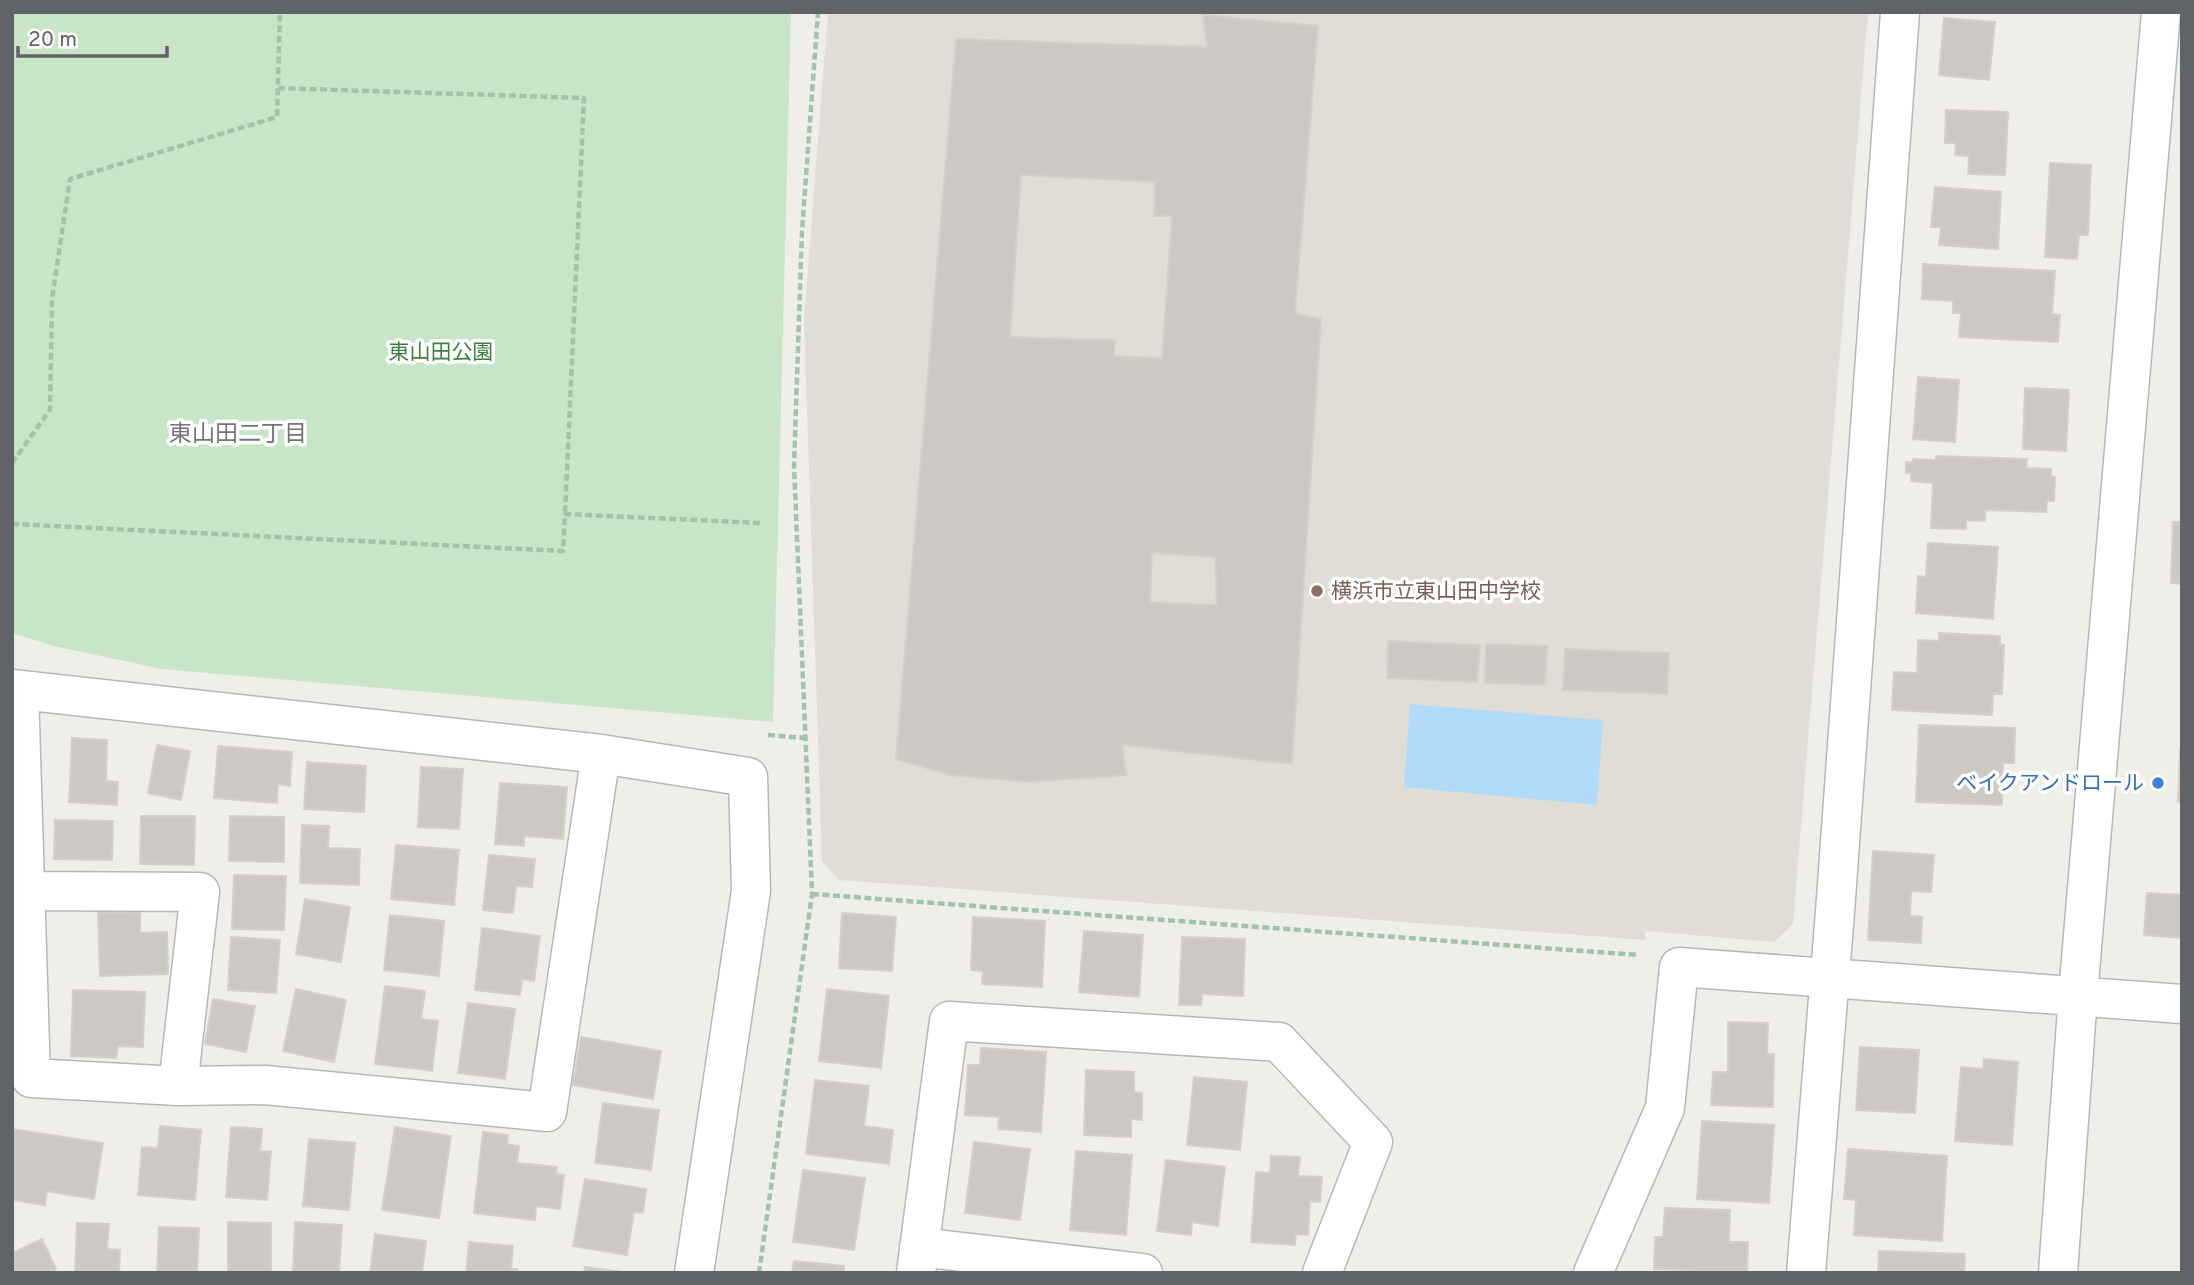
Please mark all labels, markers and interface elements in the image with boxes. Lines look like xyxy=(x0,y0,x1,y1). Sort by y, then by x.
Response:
scale bar xyxy=(18,14,166,58)
text: 20 m xyxy=(28,27,77,54)
park label: 東山田公園 xyxy=(389,340,494,367)
district label: 東山田二丁目 xyxy=(169,421,307,450)
place label: 横浜市立東山田中学校 xyxy=(1331,579,1541,606)
marker: 横浜市立東山田中学校 xyxy=(1309,583,1325,599)
place label: ベイクアンドロール xyxy=(1956,771,2144,798)
marker: ベイクアンドロール xyxy=(2150,775,2166,791)

